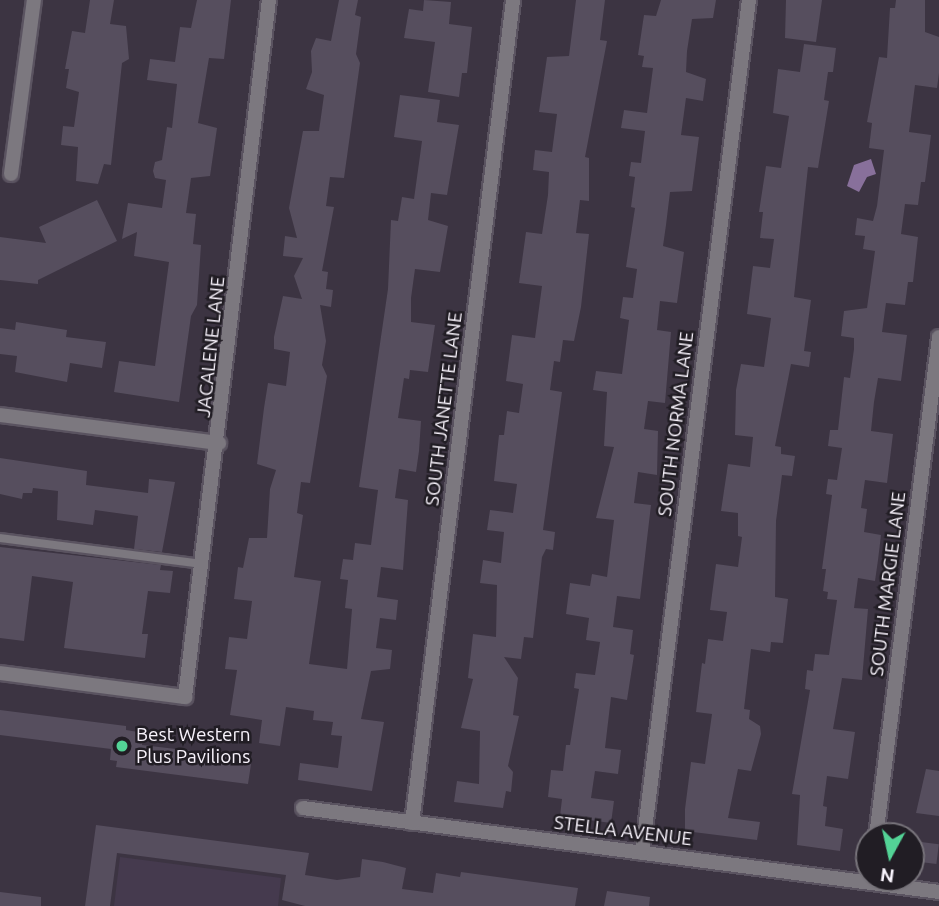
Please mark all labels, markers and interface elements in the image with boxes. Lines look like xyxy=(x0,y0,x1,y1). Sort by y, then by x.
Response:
street label: JACALENE LANE xyxy=(192,275,230,419)
street label: SOUTH JANETTE LANE xyxy=(421,311,467,507)
street label: SOUTH NORMA LANE xyxy=(653,330,699,518)
street label: SOUTH MARGIE LANE xyxy=(865,490,911,678)
place label: Best Western Plus Pavilions xyxy=(136,724,251,768)
marker: Best Western Plus Pavilions xyxy=(114,738,130,754)
street label: STELLA AVENUE xyxy=(553,811,693,851)
north arrow xyxy=(855,822,925,892)
text: N xyxy=(879,864,896,888)

